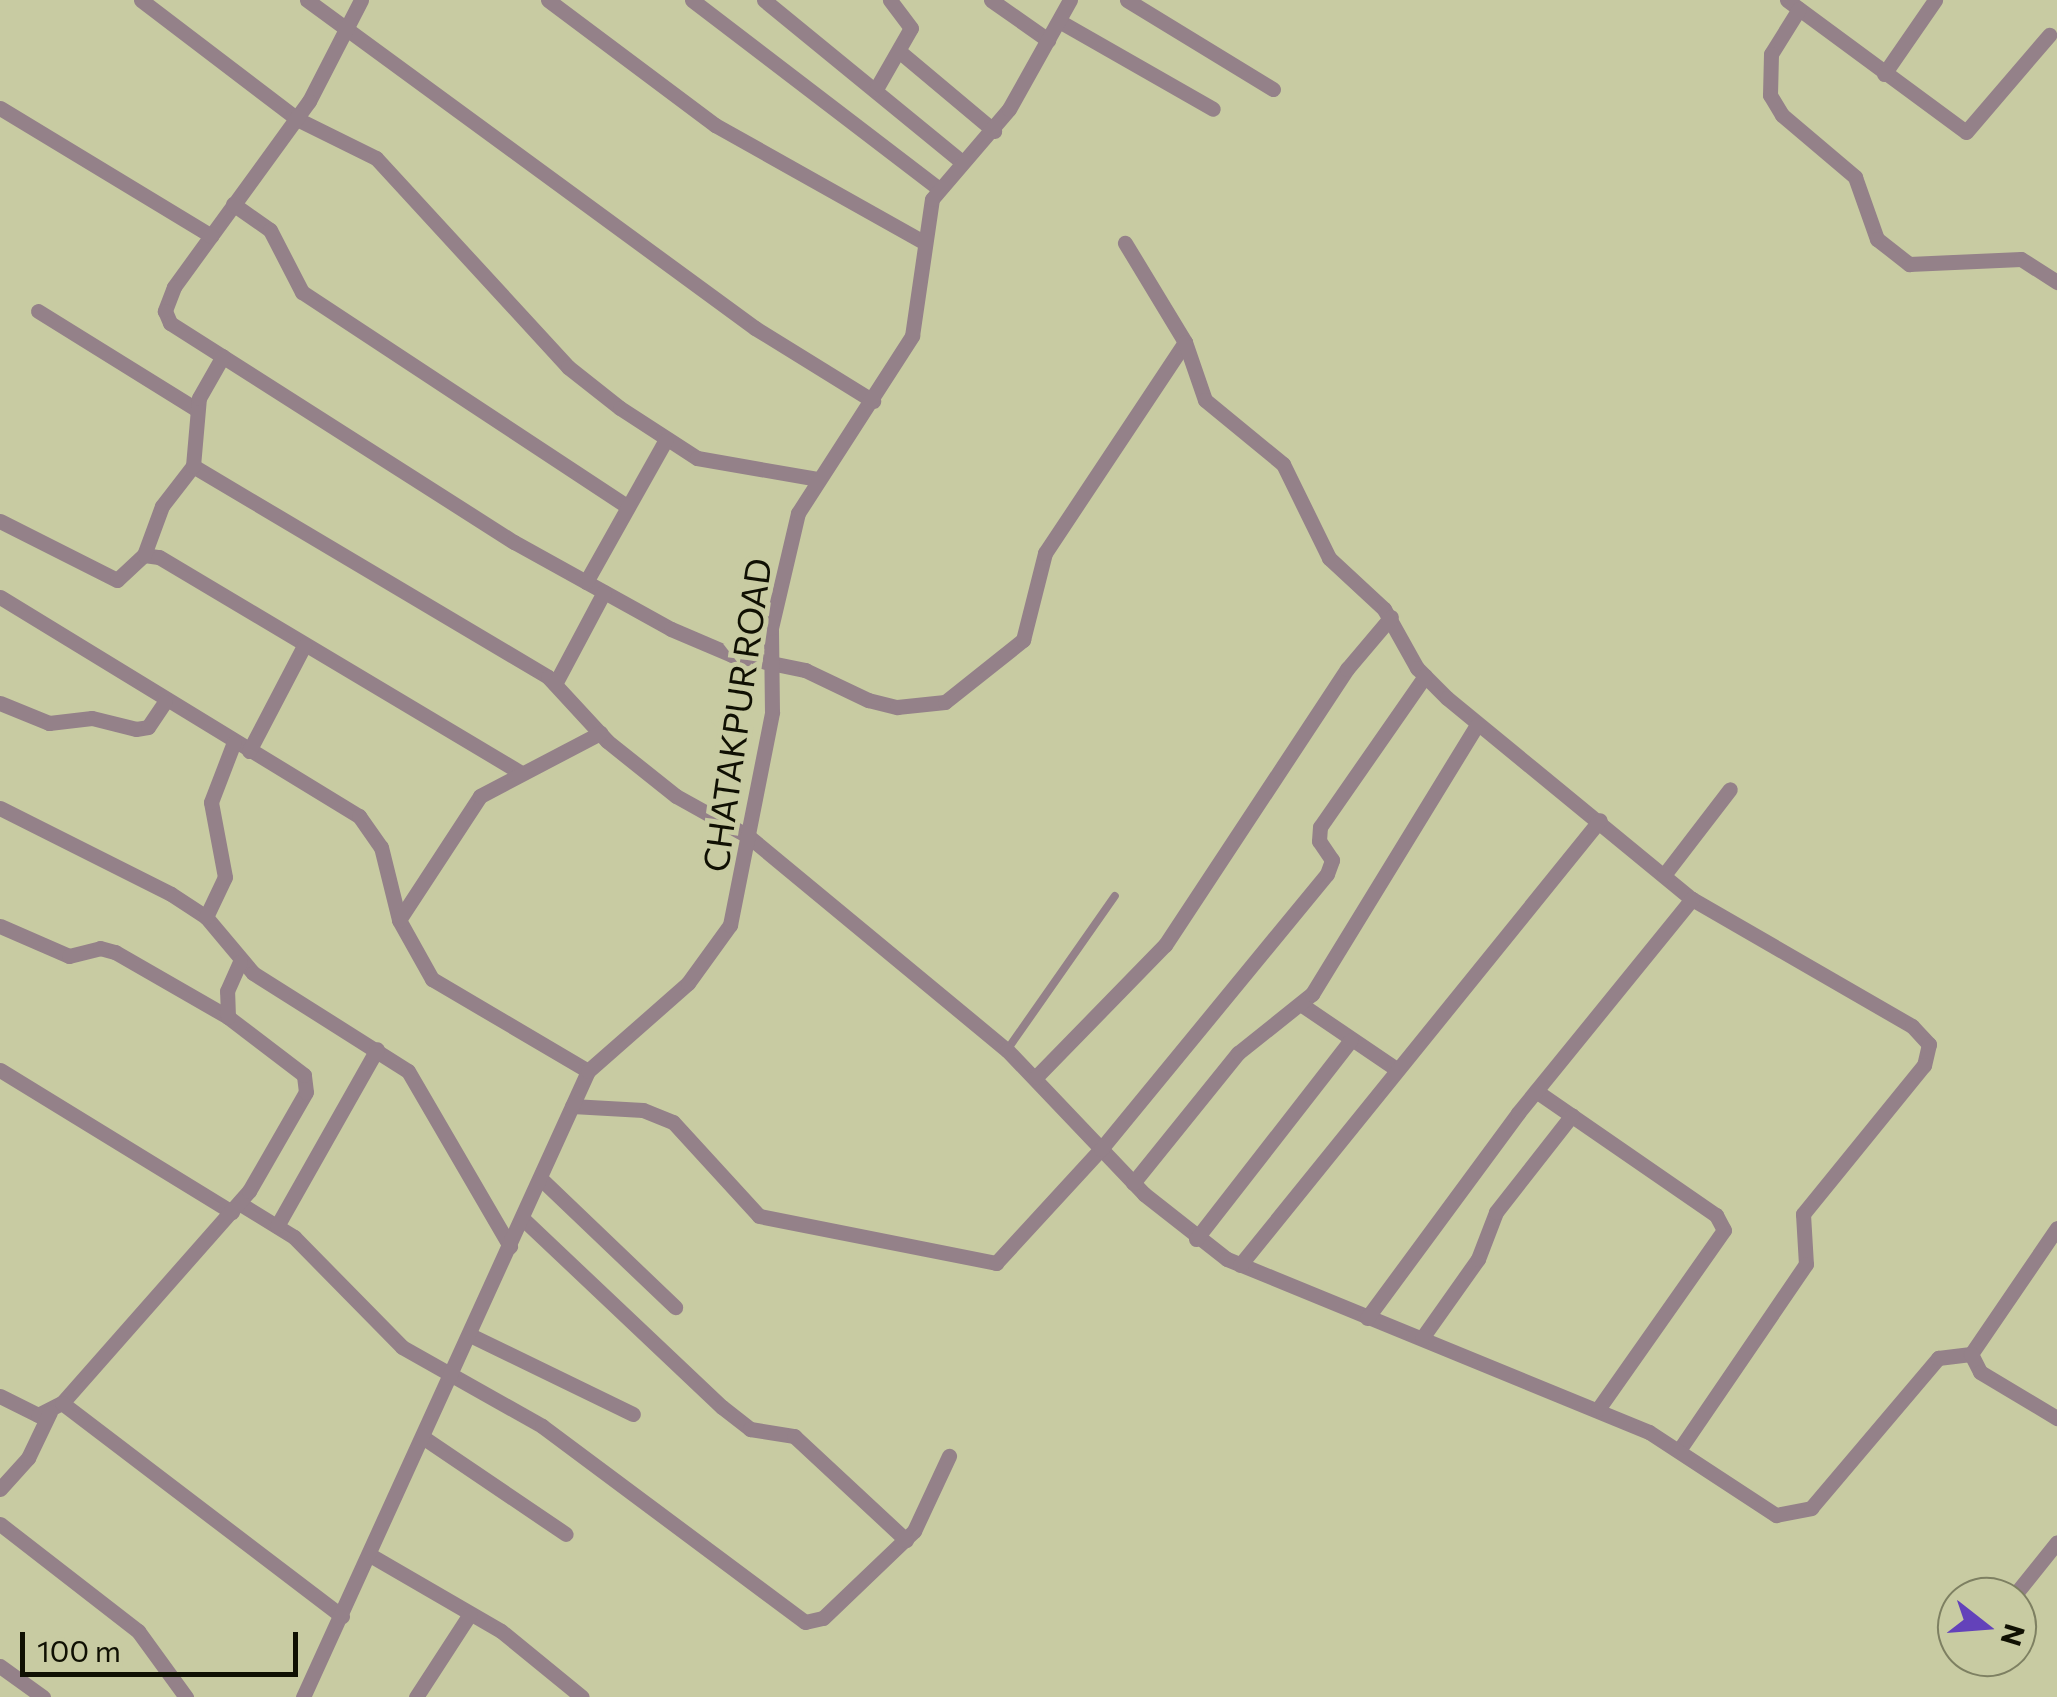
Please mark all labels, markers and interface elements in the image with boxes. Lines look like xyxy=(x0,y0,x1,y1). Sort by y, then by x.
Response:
street label: CHATAKPUR ROAD xyxy=(693,555,779,875)
north arrow xyxy=(1937,1577,2037,1677)
scale bar xyxy=(25,1612,302,1674)
text: N xyxy=(1994,1620,2033,1650)
text: 100 m xyxy=(37,1631,121,1668)

